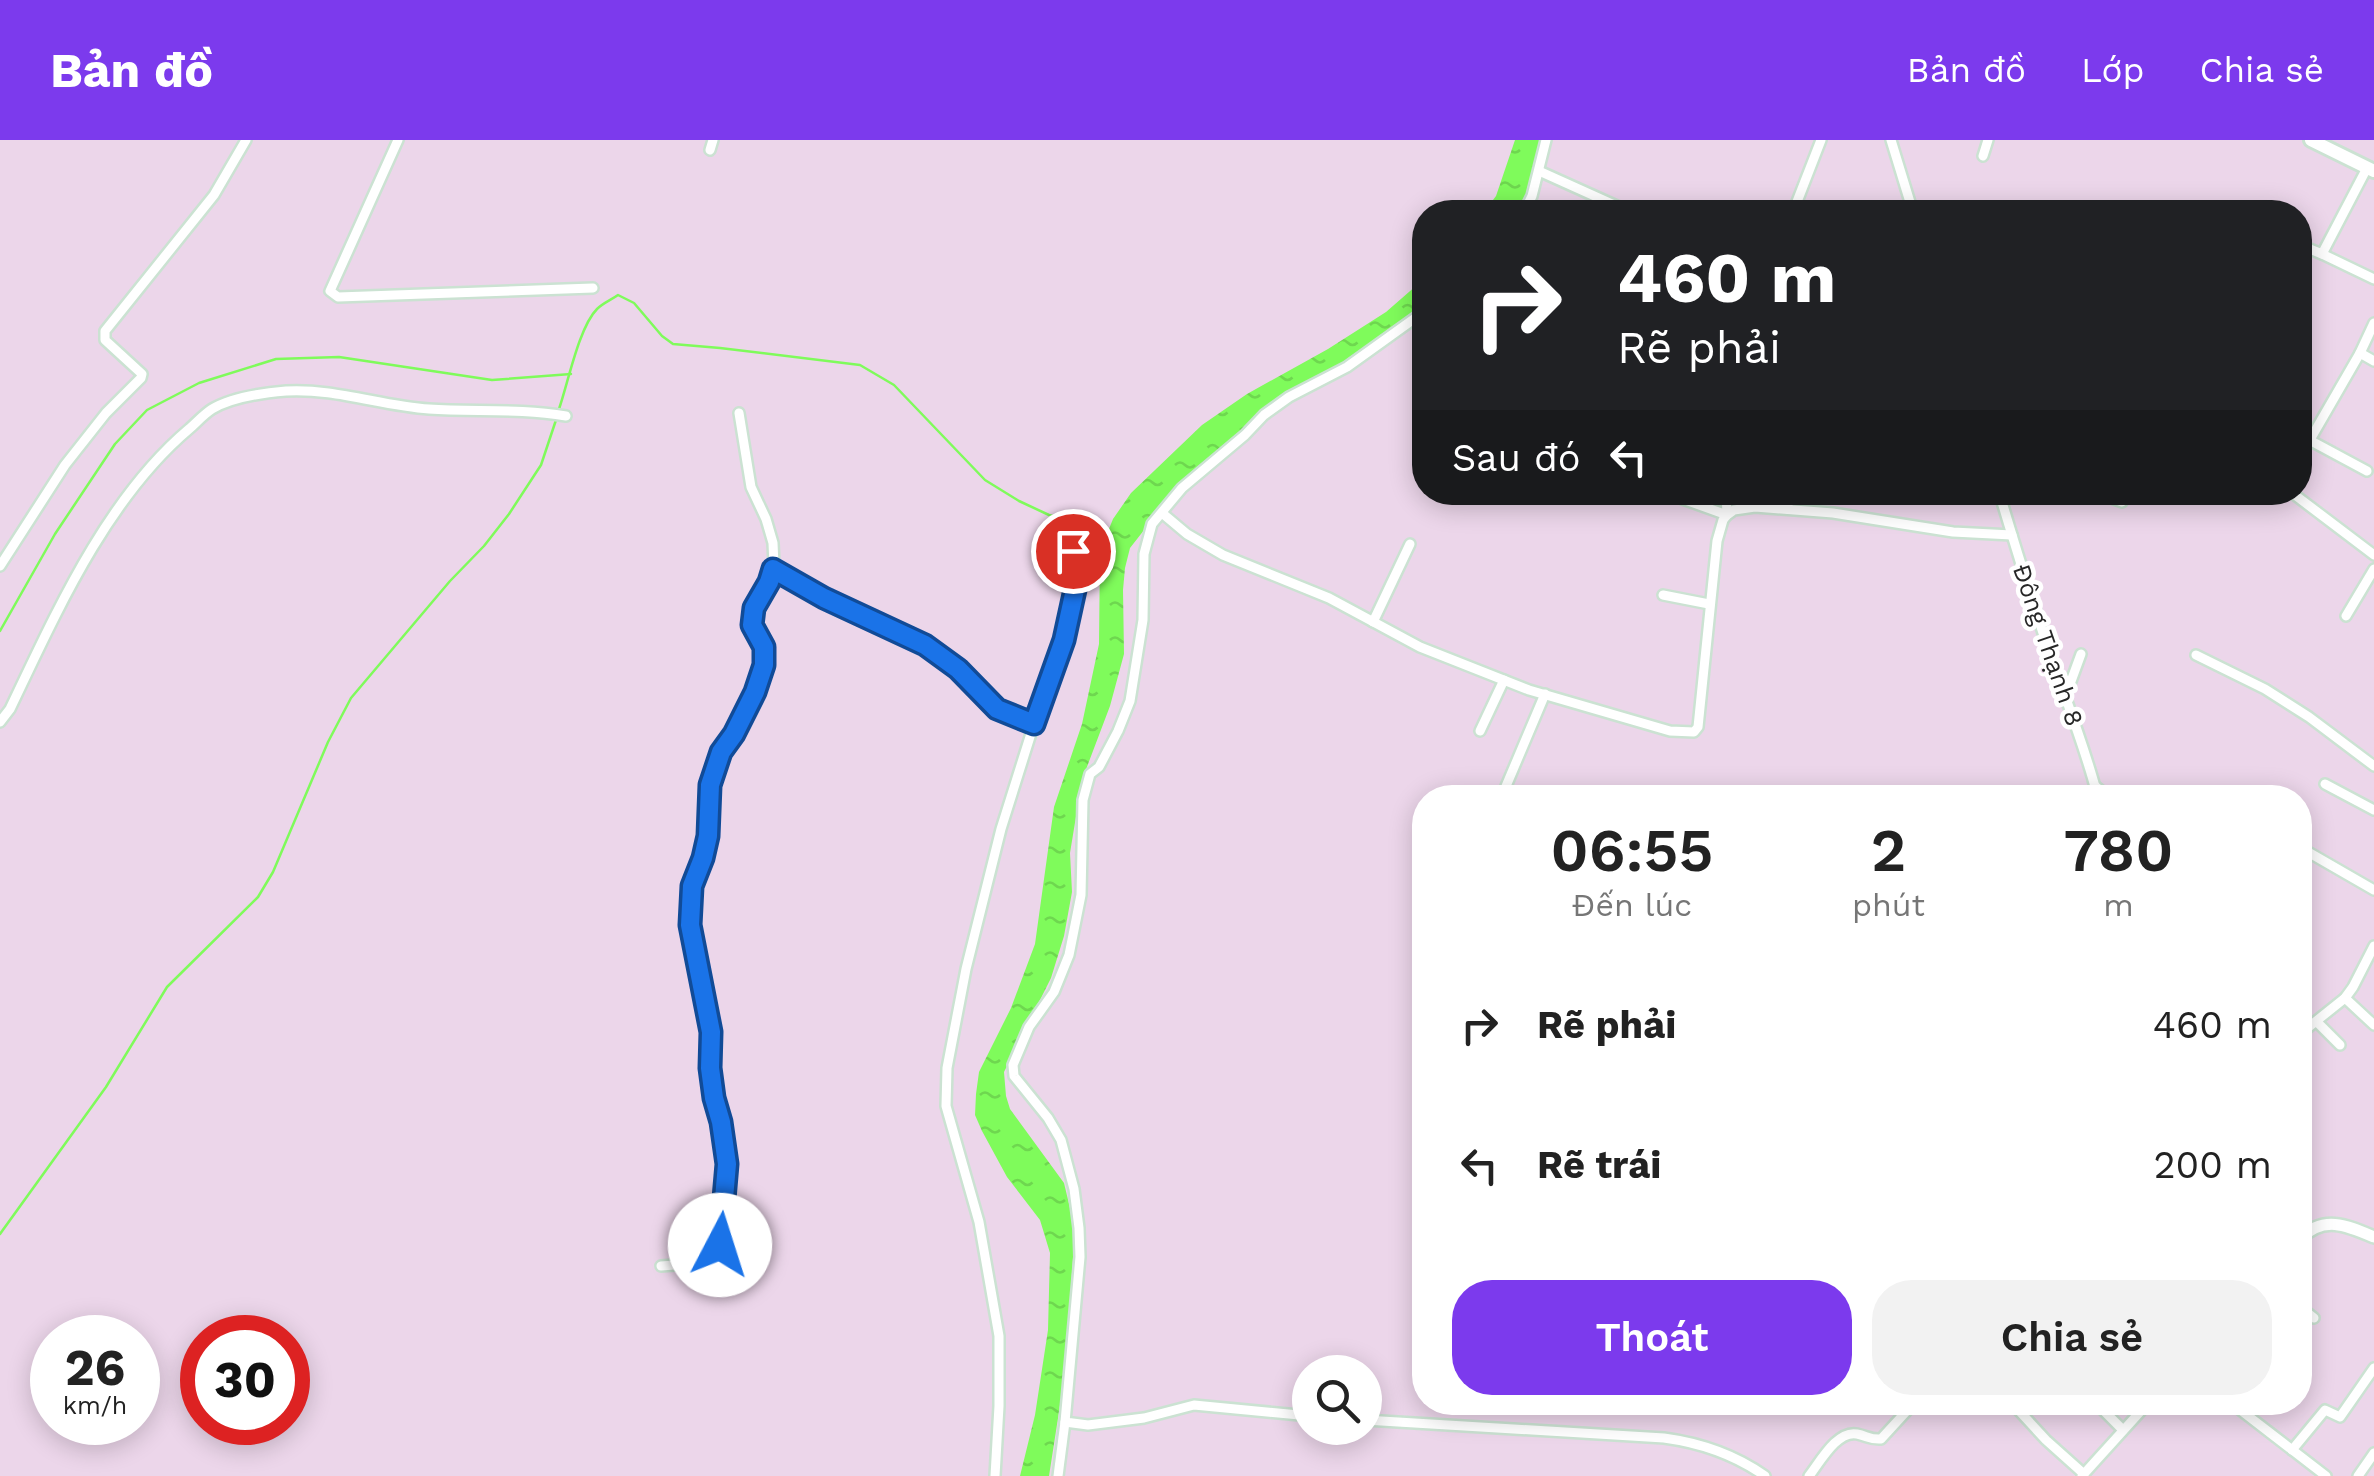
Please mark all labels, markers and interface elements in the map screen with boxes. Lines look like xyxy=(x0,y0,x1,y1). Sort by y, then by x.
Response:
text: Bản đồ xyxy=(50,42,213,99)
text: Bản đồ xyxy=(1907,49,2026,91)
text: Lớp xyxy=(2081,49,2144,91)
text: Chia sẻ xyxy=(2199,49,2324,91)
text: 460 m xyxy=(1617,237,1836,319)
icon: right xyxy=(1452,240,1582,370)
text: Rẽ phải xyxy=(1617,321,1781,374)
icon: left xyxy=(1601,430,1656,485)
text: Sau đó xyxy=(1452,436,1581,480)
pin xyxy=(1031,509,1116,594)
icon: arrive xyxy=(1046,524,1101,579)
street label: Đông Thạnh 8 xyxy=(2007,560,2089,730)
text: 06:55 xyxy=(1551,815,1713,886)
text: 2 xyxy=(1871,815,1906,886)
text: 780 xyxy=(2064,815,2173,886)
text: Đến lúc xyxy=(1572,886,1692,924)
text: phút xyxy=(1852,886,1925,924)
text: m xyxy=(2103,886,2134,924)
icon: right xyxy=(1452,998,1507,1053)
text: Rẽ phải xyxy=(1537,1003,1676,1047)
text: 460 m xyxy=(2153,1003,2272,1047)
icon: left xyxy=(1452,1138,1507,1193)
text: Rẽ trái xyxy=(1537,1143,1661,1187)
text: 200 m xyxy=(2153,1143,2272,1187)
position arrow xyxy=(668,1193,772,1297)
button: Thoát xyxy=(1452,1280,1852,1395)
button: Chia sẻ xyxy=(1872,1280,2272,1395)
speed limit sign: 30 xyxy=(180,1315,310,1445)
text: 26 xyxy=(65,1338,125,1397)
map controls xyxy=(1292,1355,1382,1445)
button: search xyxy=(1292,1355,1382,1445)
text: km/h xyxy=(63,1391,127,1420)

